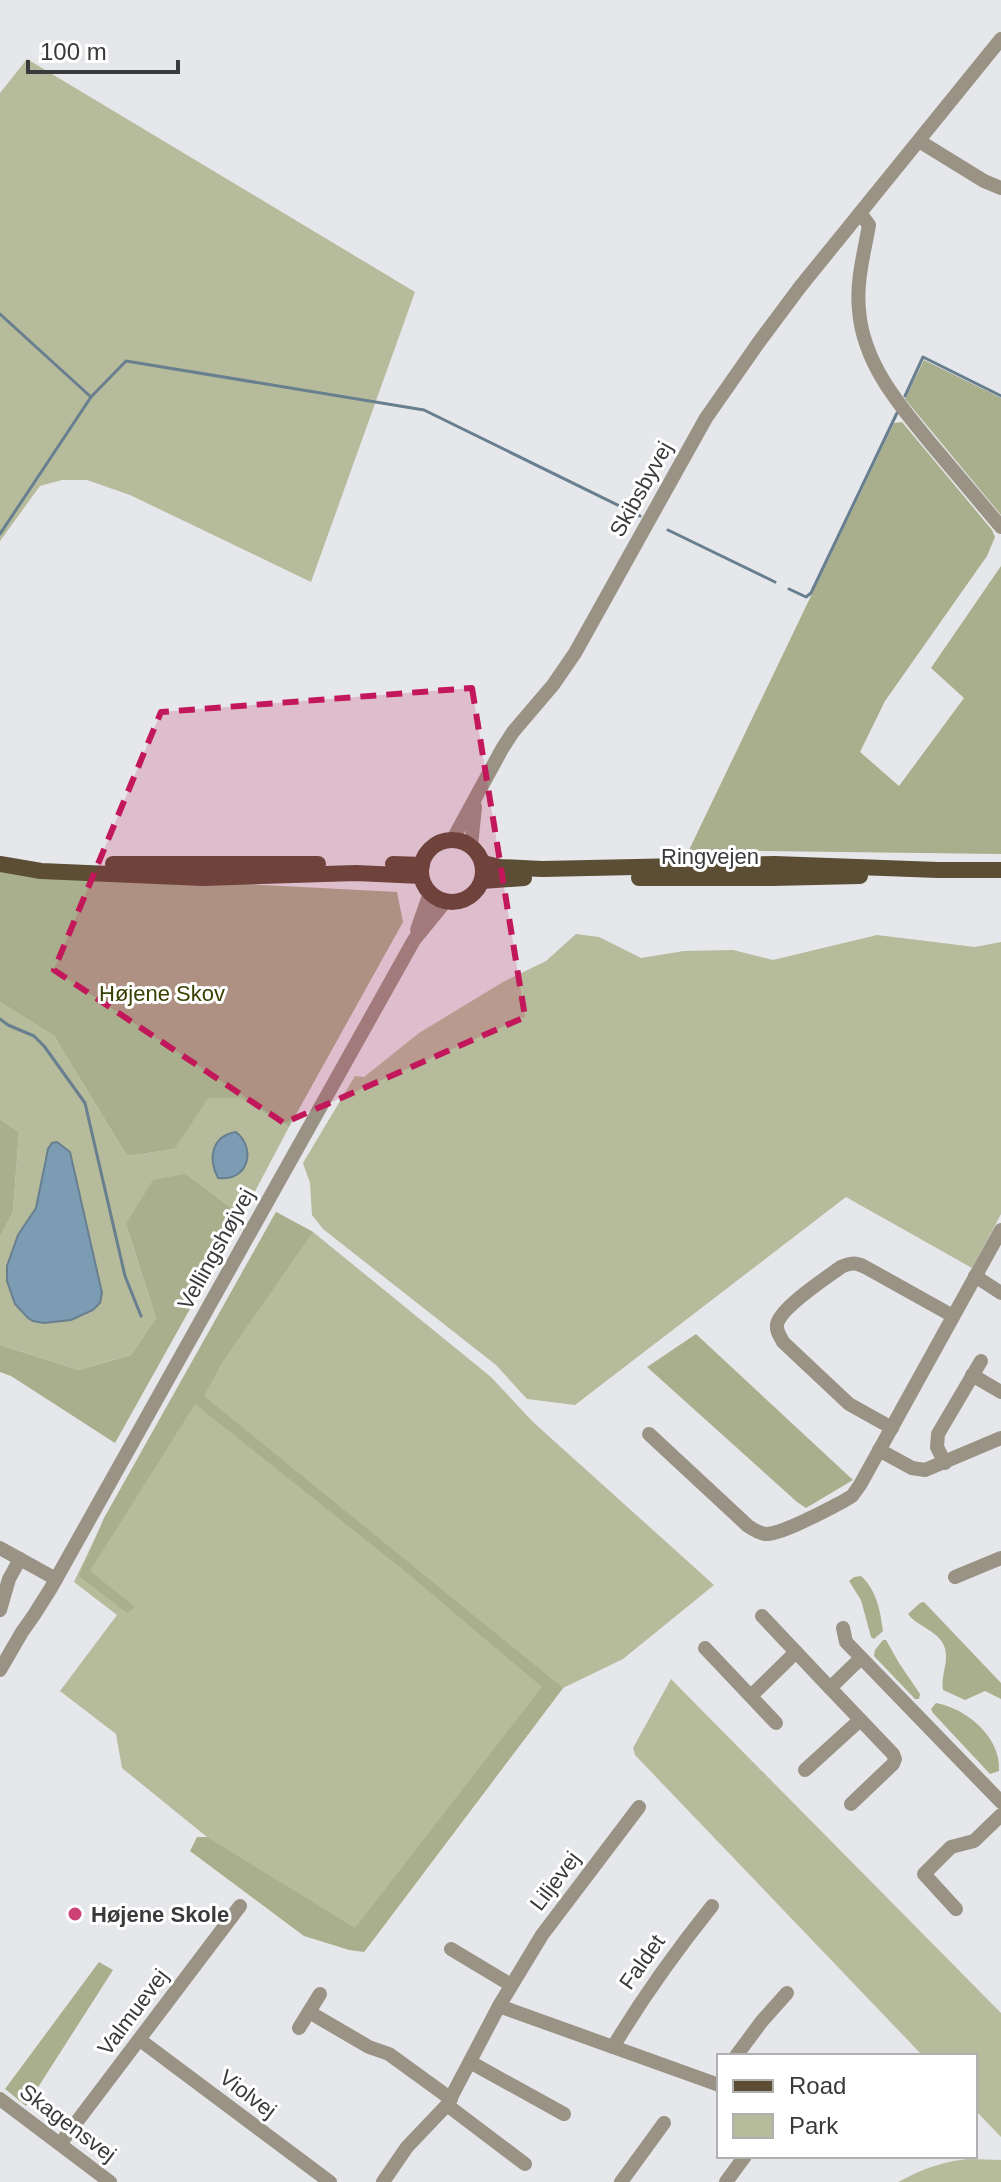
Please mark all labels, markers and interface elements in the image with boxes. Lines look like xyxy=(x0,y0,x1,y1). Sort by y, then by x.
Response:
scale bar xyxy=(28,24,178,74)
text: 100 m xyxy=(40,38,107,65)
street label: Skibsbyvej xyxy=(605,437,677,541)
street label: Ringvejen xyxy=(661,844,759,869)
park label: Højene Skov xyxy=(99,981,225,1006)
street label: Vellingshøjvej xyxy=(172,1184,260,1314)
street label: Liljevej xyxy=(525,1847,585,1915)
place label: Højene Skole xyxy=(91,1902,229,1927)
marker: Højene Skole xyxy=(66,1905,84,1923)
street label: Faldet xyxy=(614,1930,670,1994)
street label: Valmuevej xyxy=(93,1964,173,2060)
legend xyxy=(717,2054,977,2158)
street label: Violvej xyxy=(215,2065,281,2123)
text: Road xyxy=(789,2072,846,2099)
street label: Skagensvej xyxy=(15,2079,121,2167)
text: Park xyxy=(789,2112,839,2139)

